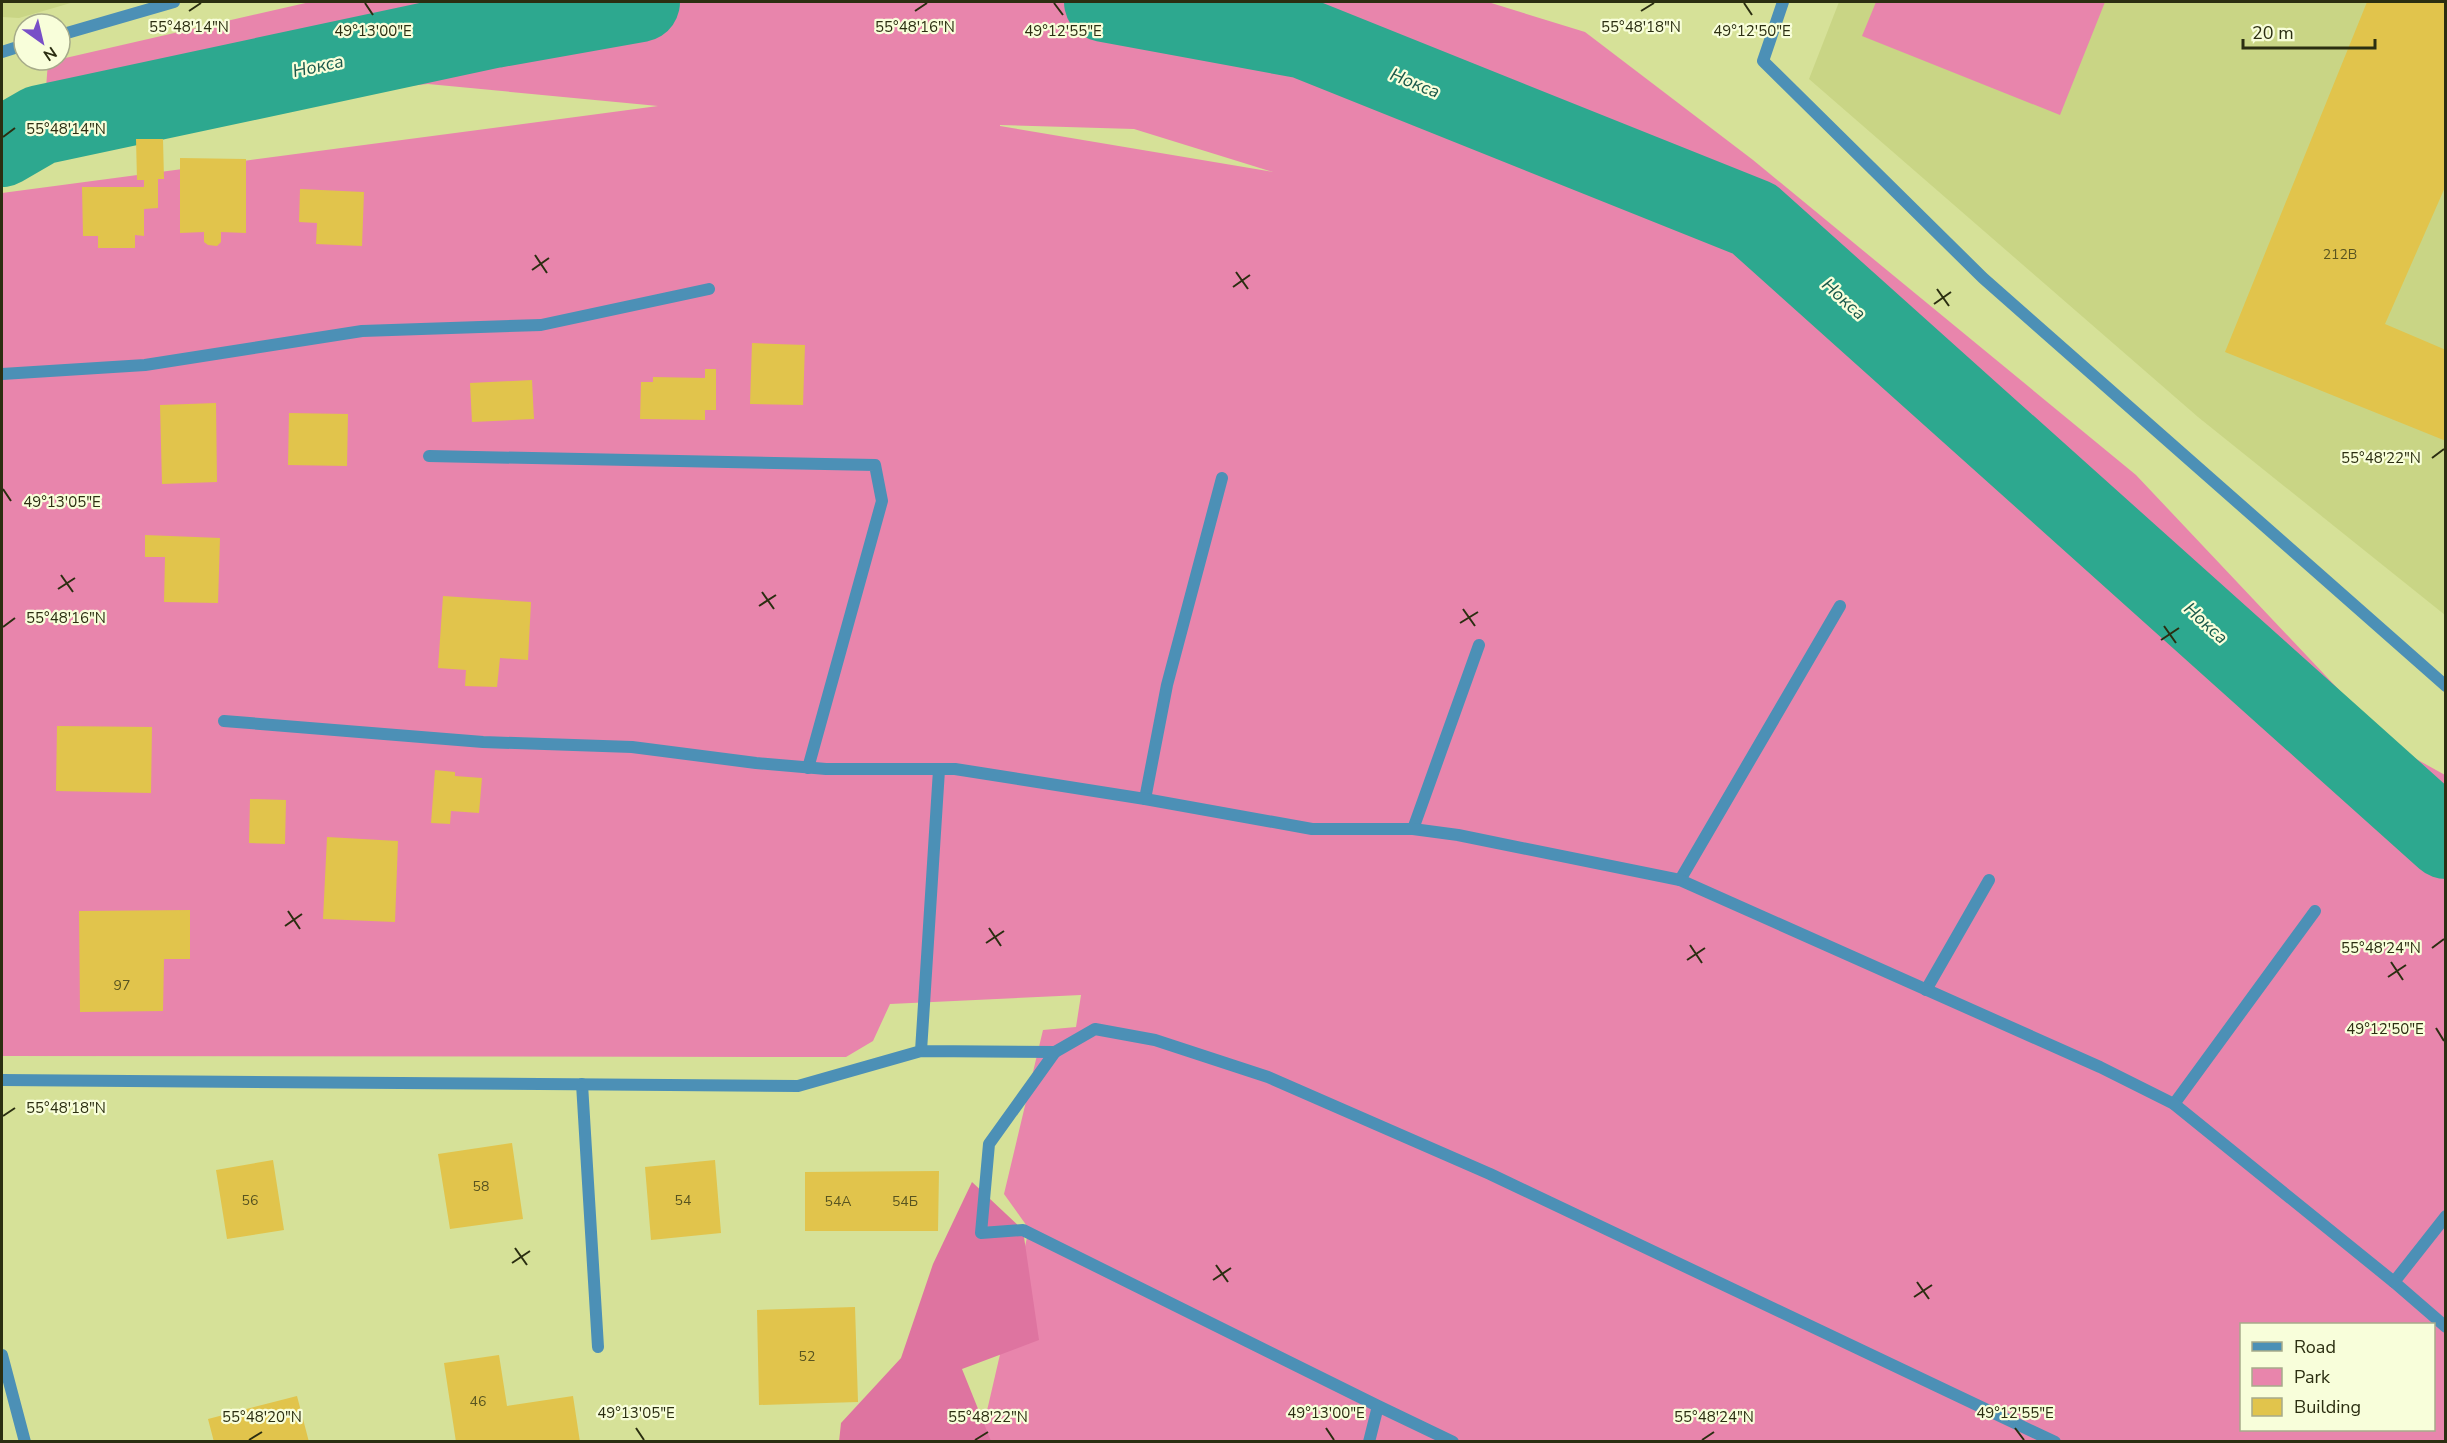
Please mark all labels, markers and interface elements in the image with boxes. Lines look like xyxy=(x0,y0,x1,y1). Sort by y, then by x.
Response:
north arrow xyxy=(12,12,72,72)
scale bar xyxy=(2243,12,2375,50)
text: 55°48'14"N xyxy=(149,17,229,37)
text: 55°48'16"N xyxy=(875,17,955,37)
text: 55°48'18"N xyxy=(1601,17,1681,37)
text: 49°13'00"E xyxy=(334,21,412,41)
text: 49°12'55"E xyxy=(1024,21,1102,41)
text: 49°12'50"E xyxy=(1713,21,1791,41)
text: 20 m xyxy=(2252,21,2294,45)
text: N xyxy=(39,41,61,66)
water label: Нокса xyxy=(290,49,346,83)
water label: Нокса xyxy=(1387,62,1443,104)
text: 55°48'14"N xyxy=(26,119,106,139)
house number: 212В xyxy=(2323,245,2357,264)
water label: Нокса xyxy=(1817,273,1871,325)
text: 55°48'22"N xyxy=(2341,448,2421,468)
text: 49°13'05"E xyxy=(23,492,101,512)
water label: Нокса xyxy=(2179,597,2233,649)
text: 55°48'16"N xyxy=(26,608,106,628)
text: 55°48'24"N xyxy=(2341,938,2421,958)
house number: 97 xyxy=(114,976,130,995)
text: 49°12'50"E xyxy=(2346,1019,2424,1039)
text: 55°48'18"N xyxy=(26,1098,106,1118)
house number: 58 xyxy=(473,1177,489,1196)
house number: 56 xyxy=(242,1191,258,1210)
house number: 54 xyxy=(675,1191,691,1210)
house number: 54А xyxy=(824,1192,852,1211)
house number: 54Б xyxy=(892,1192,918,1211)
legend xyxy=(2240,1323,2435,1431)
text: Road xyxy=(2294,1335,2336,1359)
house number: 52 xyxy=(799,1347,815,1366)
text: Park xyxy=(2294,1365,2331,1389)
house number: 46 xyxy=(470,1392,486,1411)
text: Building xyxy=(2294,1395,2361,1419)
text: 49°13'05"E xyxy=(597,1403,675,1423)
text: 49°13'00"E xyxy=(1287,1403,1365,1423)
text: 49°12'55"E xyxy=(1976,1403,2054,1423)
text: 55°48'20"N xyxy=(222,1407,302,1427)
text: 55°48'22"N xyxy=(948,1407,1028,1427)
text: 55°48'24"N xyxy=(1674,1407,1754,1427)

